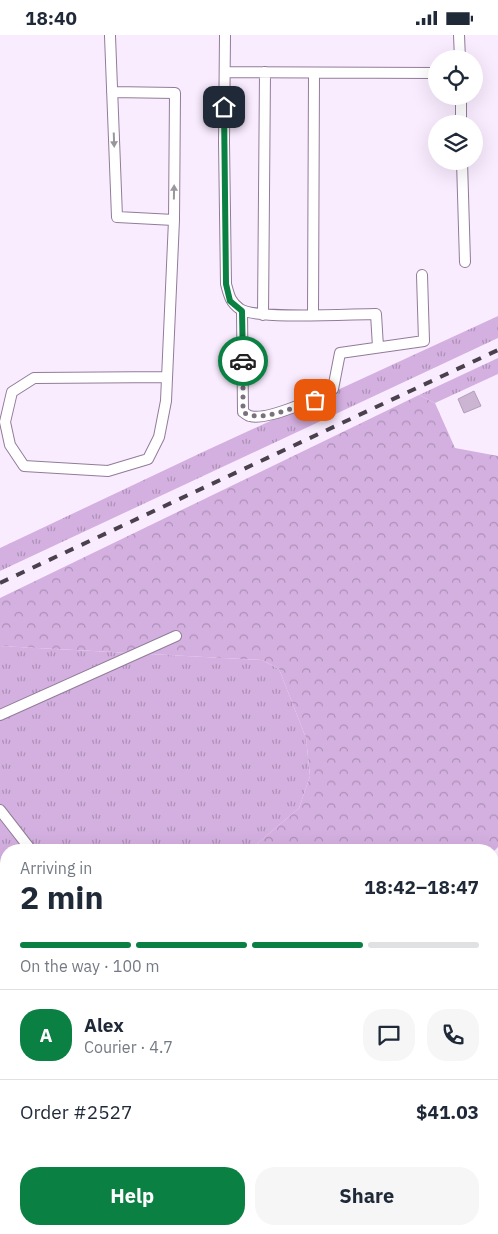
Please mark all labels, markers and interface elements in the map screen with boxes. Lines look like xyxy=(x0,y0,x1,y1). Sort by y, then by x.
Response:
text: 18:40 xyxy=(25,6,77,30)
map controls xyxy=(428,50,483,170)
button: locate xyxy=(428,50,483,105)
pin xyxy=(203,86,245,128)
icon: home xyxy=(210,93,238,121)
button: layers xyxy=(428,115,483,170)
one-way arrow xyxy=(111,133,119,149)
one-way arrow xyxy=(170,183,178,199)
courier xyxy=(218,336,268,386)
icon: car xyxy=(229,347,257,375)
pin xyxy=(294,379,336,421)
icon: bag xyxy=(301,386,329,414)
text: Arriving in xyxy=(20,858,92,878)
text: 18:42–18:47 xyxy=(364,875,479,899)
text: 2 min xyxy=(20,876,104,918)
text: On the way · 100 m xyxy=(20,956,159,976)
button: chat xyxy=(363,1009,415,1061)
button: phone xyxy=(427,1009,479,1061)
text: Alex xyxy=(84,1013,124,1037)
text: A xyxy=(39,1023,53,1047)
text: Courier · 4.7 xyxy=(84,1037,173,1057)
text: Order #2527 xyxy=(20,1100,132,1124)
text: $41.03 xyxy=(416,1100,479,1124)
button: Help xyxy=(20,1167,245,1225)
button: Share xyxy=(255,1167,479,1225)

